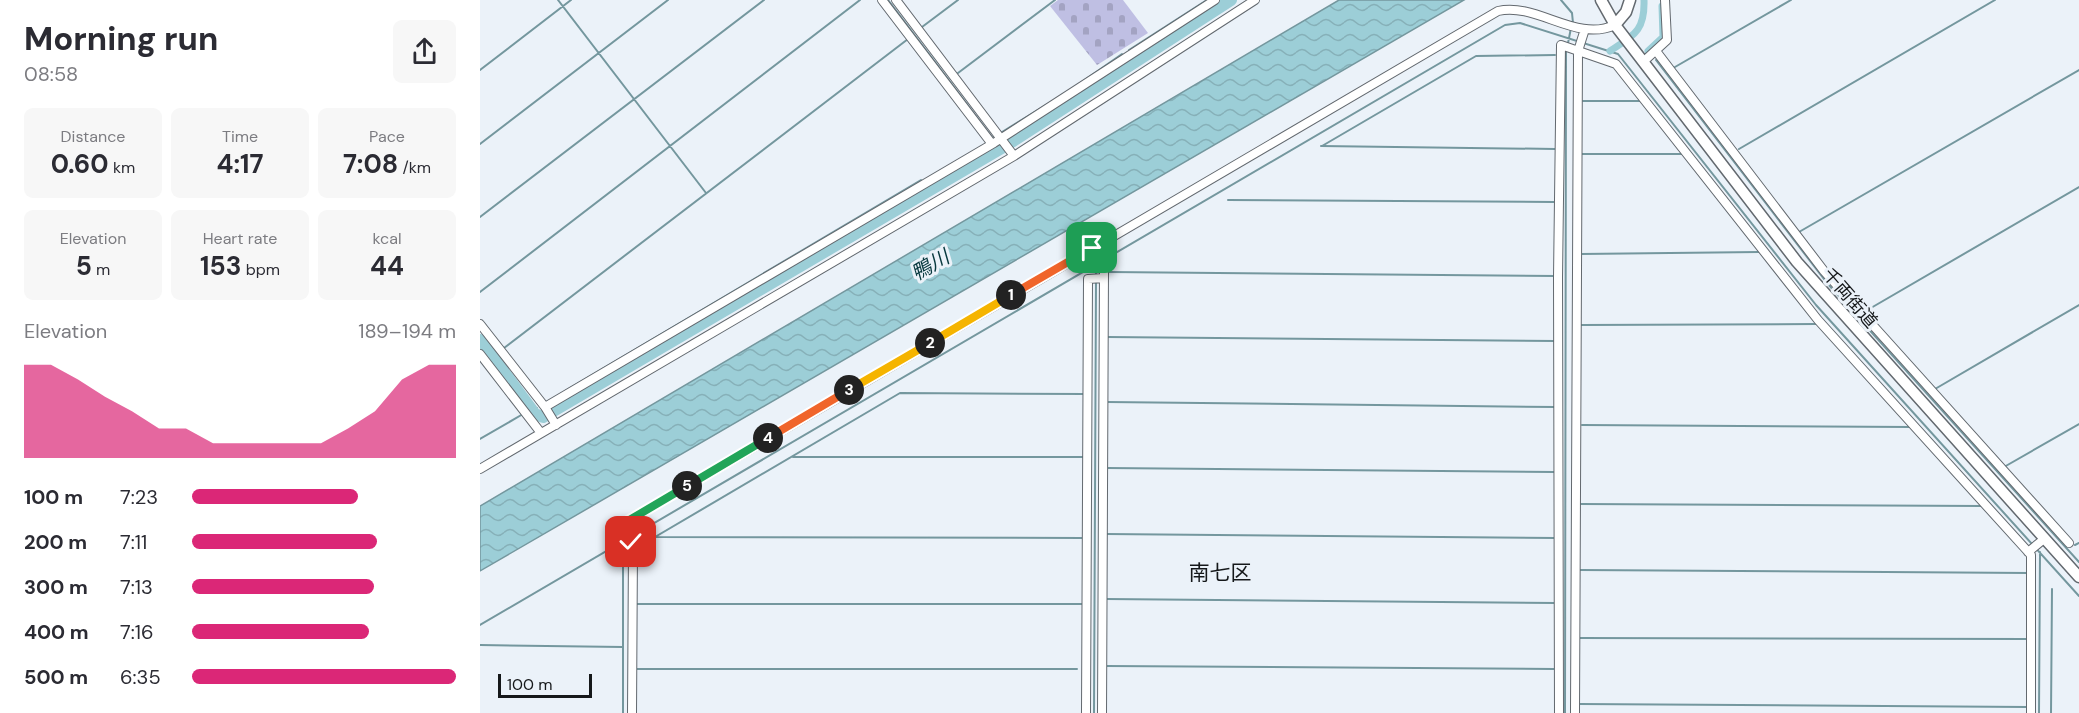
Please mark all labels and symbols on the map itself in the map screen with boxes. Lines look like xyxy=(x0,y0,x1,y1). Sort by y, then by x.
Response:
pin xyxy=(1066,222,1117,273)
water label: 鴨川 xyxy=(906,243,956,286)
street label: 千両街道 xyxy=(1817,263,1883,333)
pin: 1 xyxy=(996,280,1026,310)
pin: 2 xyxy=(915,328,945,358)
pin: 3 xyxy=(834,375,864,405)
pin: 4 xyxy=(753,423,783,453)
pin: 5 xyxy=(672,471,702,501)
pin xyxy=(605,516,656,567)
district label: 南七区 xyxy=(1189,559,1252,587)
scale bar xyxy=(498,671,592,698)

